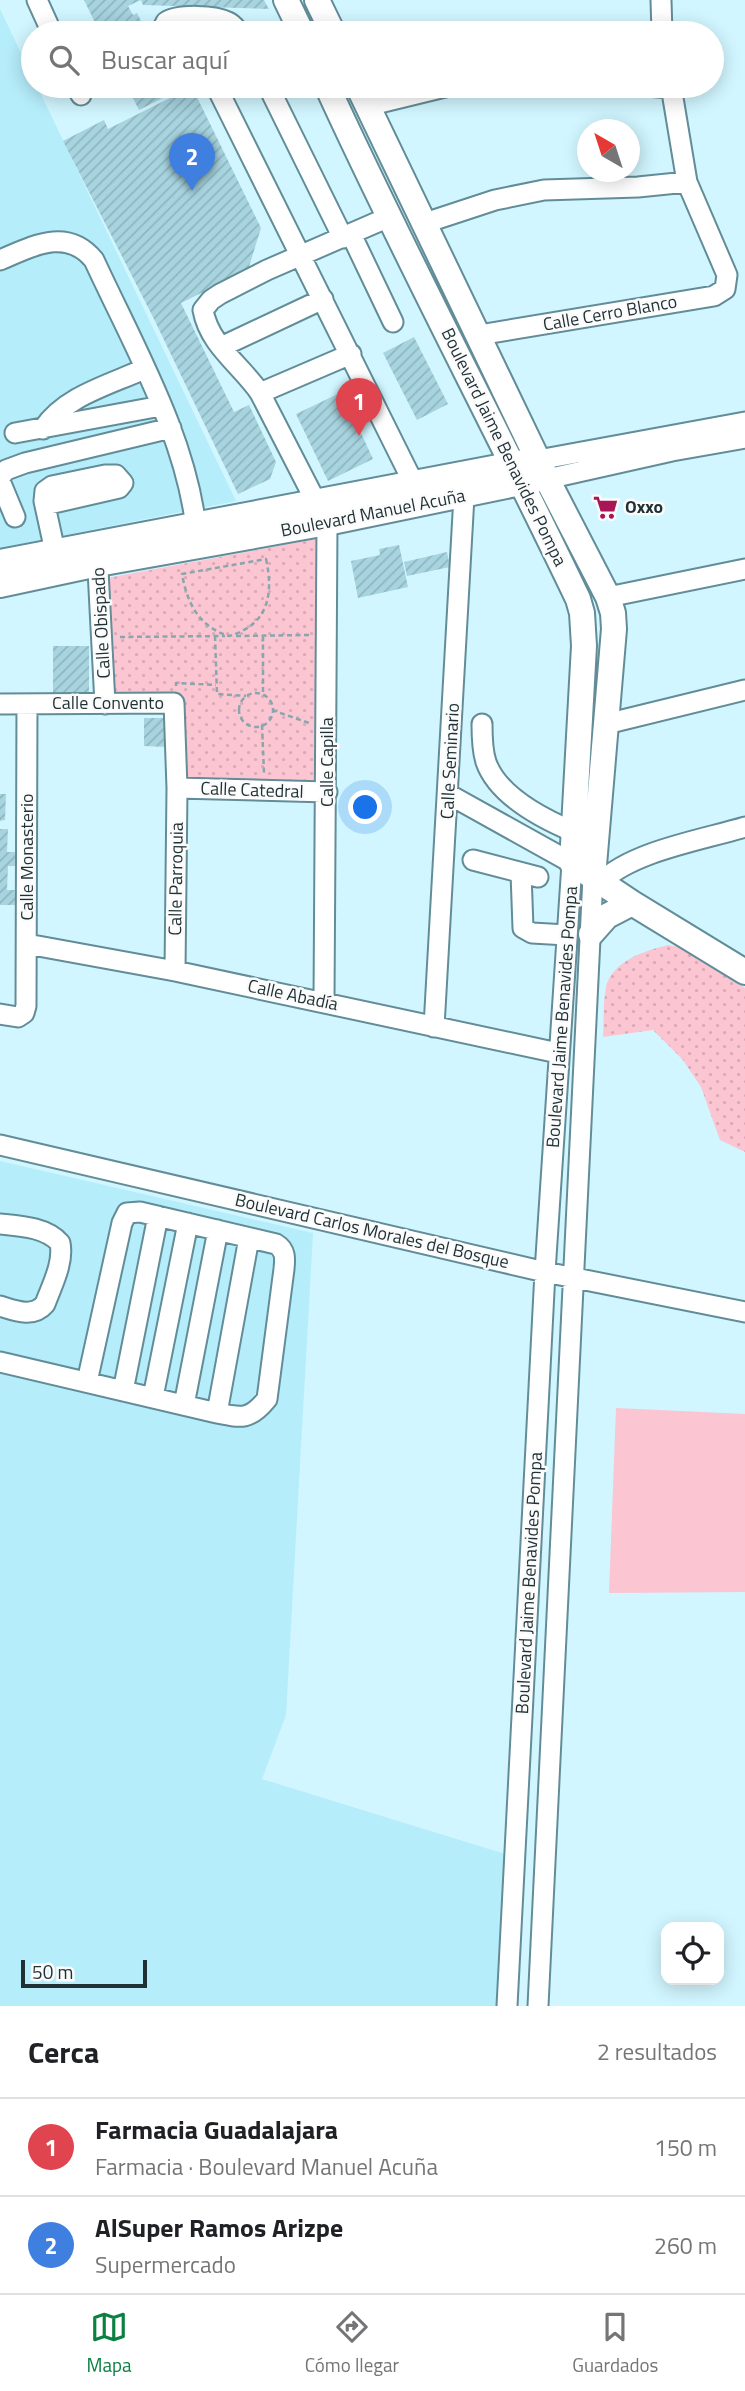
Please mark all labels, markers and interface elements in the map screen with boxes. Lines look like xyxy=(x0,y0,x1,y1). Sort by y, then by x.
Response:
search box xyxy=(21,21,724,98)
text: Buscar aquí xyxy=(101,40,228,79)
icon: search xyxy=(45,41,83,79)
north arrow xyxy=(577,119,640,182)
pin: 2 xyxy=(169,133,215,191)
street label: Calle Cerro Blanco xyxy=(541,287,679,338)
street label: Boulevard Jaime Benavides Pompa xyxy=(435,323,574,571)
pin: 1 xyxy=(336,378,382,436)
street label: Boulevard Manuel Acuña xyxy=(278,481,468,544)
supermarket icon: Oxxo xyxy=(591,493,619,521)
place label: Oxxo xyxy=(625,493,663,520)
street label: Calle Obispado xyxy=(84,567,117,679)
street label: Calle Convento xyxy=(52,689,164,716)
street label: Calle Seminario xyxy=(433,702,466,820)
street label: Calle Capilla xyxy=(313,717,340,807)
street label: Calle Catedral xyxy=(200,774,304,805)
your location xyxy=(348,790,382,824)
street label: Calle Monasterio xyxy=(13,794,40,920)
street label: Calle Parroquia xyxy=(161,822,190,936)
street label: Boulevard Jaime Benavides Pompa xyxy=(539,885,584,1149)
street label: Calle Abadía xyxy=(245,972,341,1017)
street label: Boulevard Carlos Morales del Bosque xyxy=(232,1186,512,1275)
street label: Boulevard Jaime Benavides Pompa xyxy=(508,1451,549,1715)
map controls xyxy=(661,1922,724,1985)
button: locate xyxy=(661,1922,724,1985)
scale bar xyxy=(21,1957,147,1989)
text: 50 m xyxy=(32,1957,73,1986)
text: Cerca xyxy=(28,2029,99,2075)
text: 2 resultados xyxy=(597,2034,717,2069)
text: Farmacia Guadalajara xyxy=(95,2110,338,2149)
text: 1 xyxy=(45,2130,57,2165)
text: 150 m xyxy=(654,2130,717,2165)
text: Farmacia · Boulevard Manuel Acuña xyxy=(95,2149,438,2184)
text: AlSuper Ramos Arizpe xyxy=(95,2208,343,2247)
text: 2 xyxy=(45,2228,57,2263)
text: 260 m xyxy=(654,2228,717,2263)
text: Supermercado xyxy=(95,2247,236,2282)
tab: Mapa xyxy=(87,2308,132,2379)
tab: Cómo llegar xyxy=(305,2308,399,2379)
tab: Guardados xyxy=(572,2308,658,2379)

